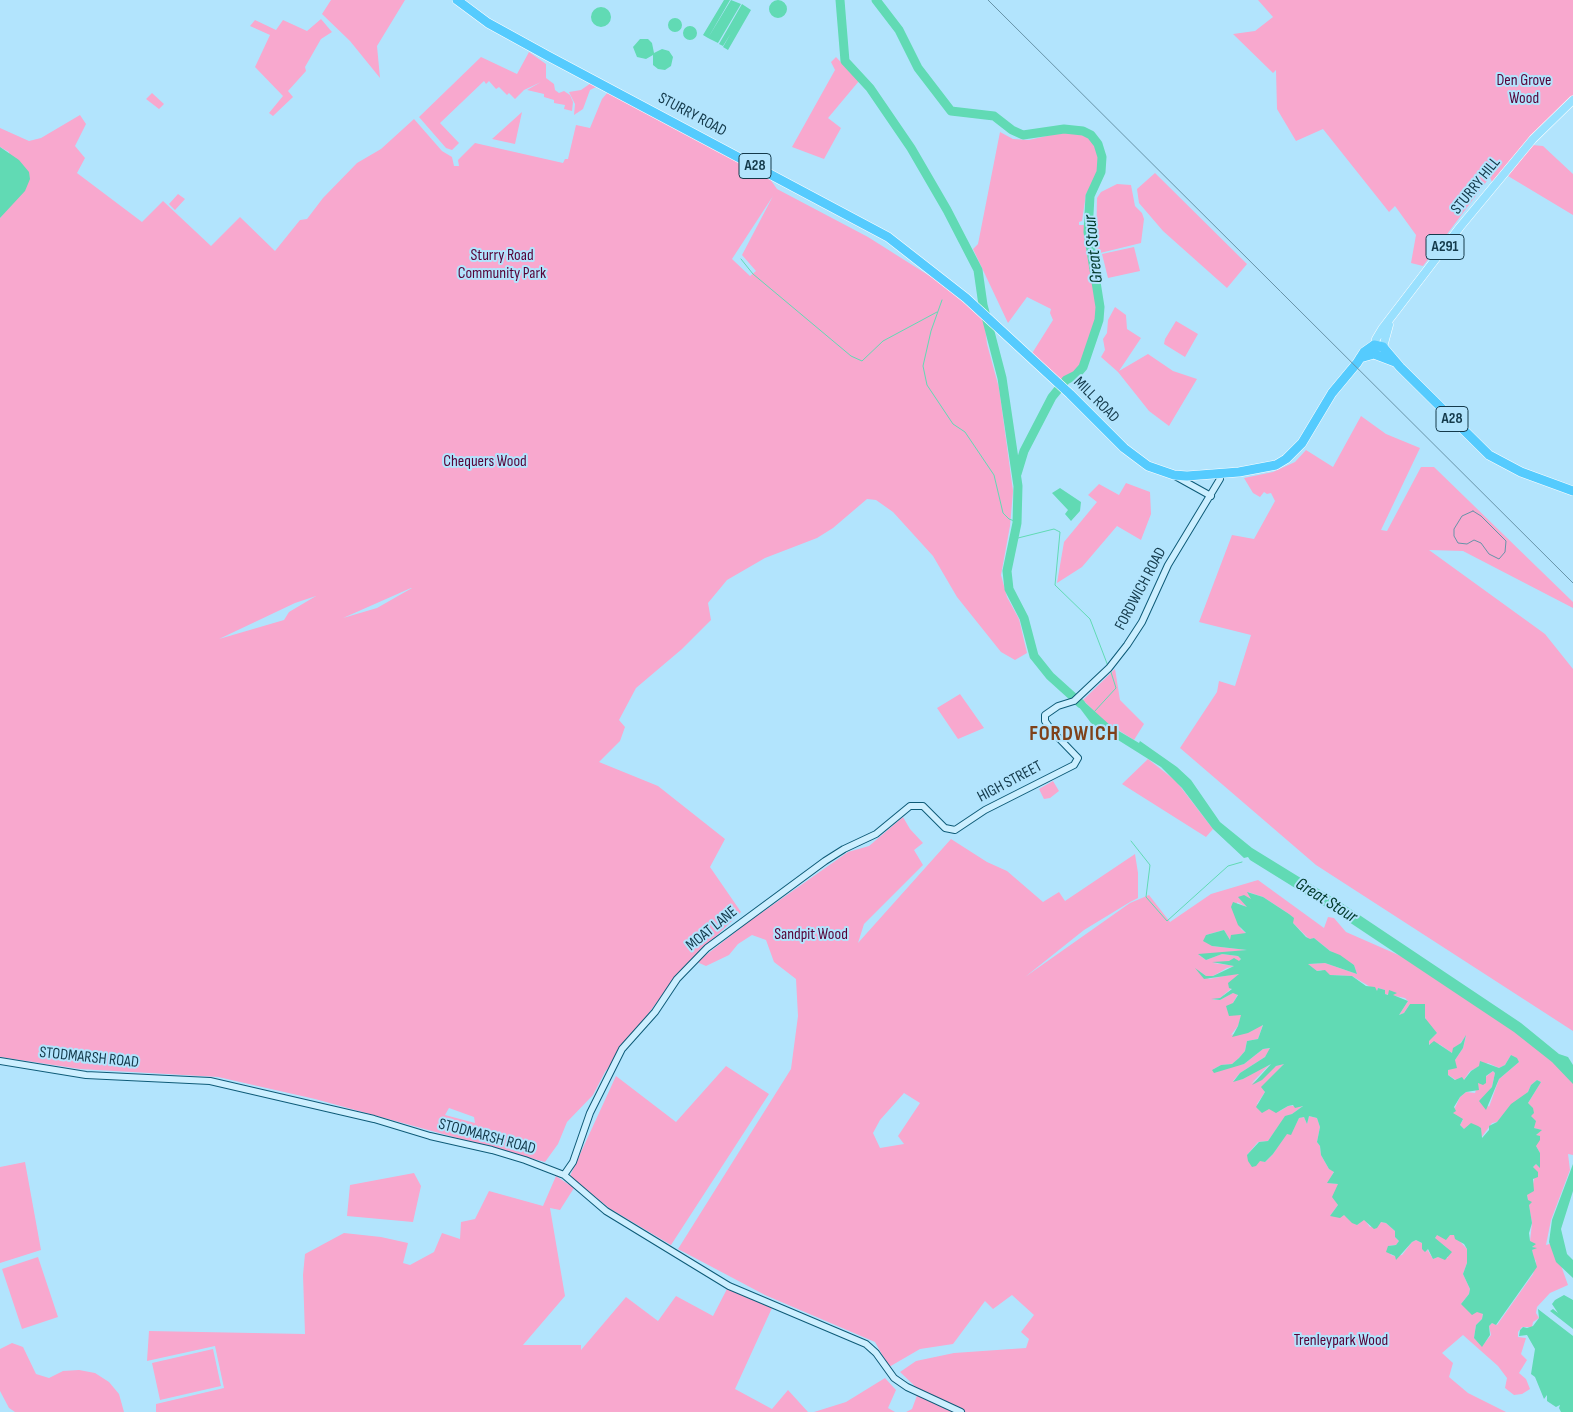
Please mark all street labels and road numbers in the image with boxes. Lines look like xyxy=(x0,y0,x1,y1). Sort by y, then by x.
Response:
street label: STURRY ROAD xyxy=(654,89,730,141)
street label: STURRY HILL xyxy=(1447,153,1505,219)
road number: A28 xyxy=(739,154,771,178)
road number: A291 xyxy=(1426,234,1464,260)
street label: MILL ROAD xyxy=(1069,373,1123,427)
road number: A28 xyxy=(1436,406,1468,432)
street label: FORDWICH ROAD xyxy=(1111,544,1171,634)
street label: HIGH STREET xyxy=(974,757,1046,807)
street label: MOAT LANE xyxy=(683,903,741,955)
street label: STODMARSH ROAD xyxy=(38,1043,140,1073)
street label: STODMARSH ROAD xyxy=(436,1115,538,1159)

